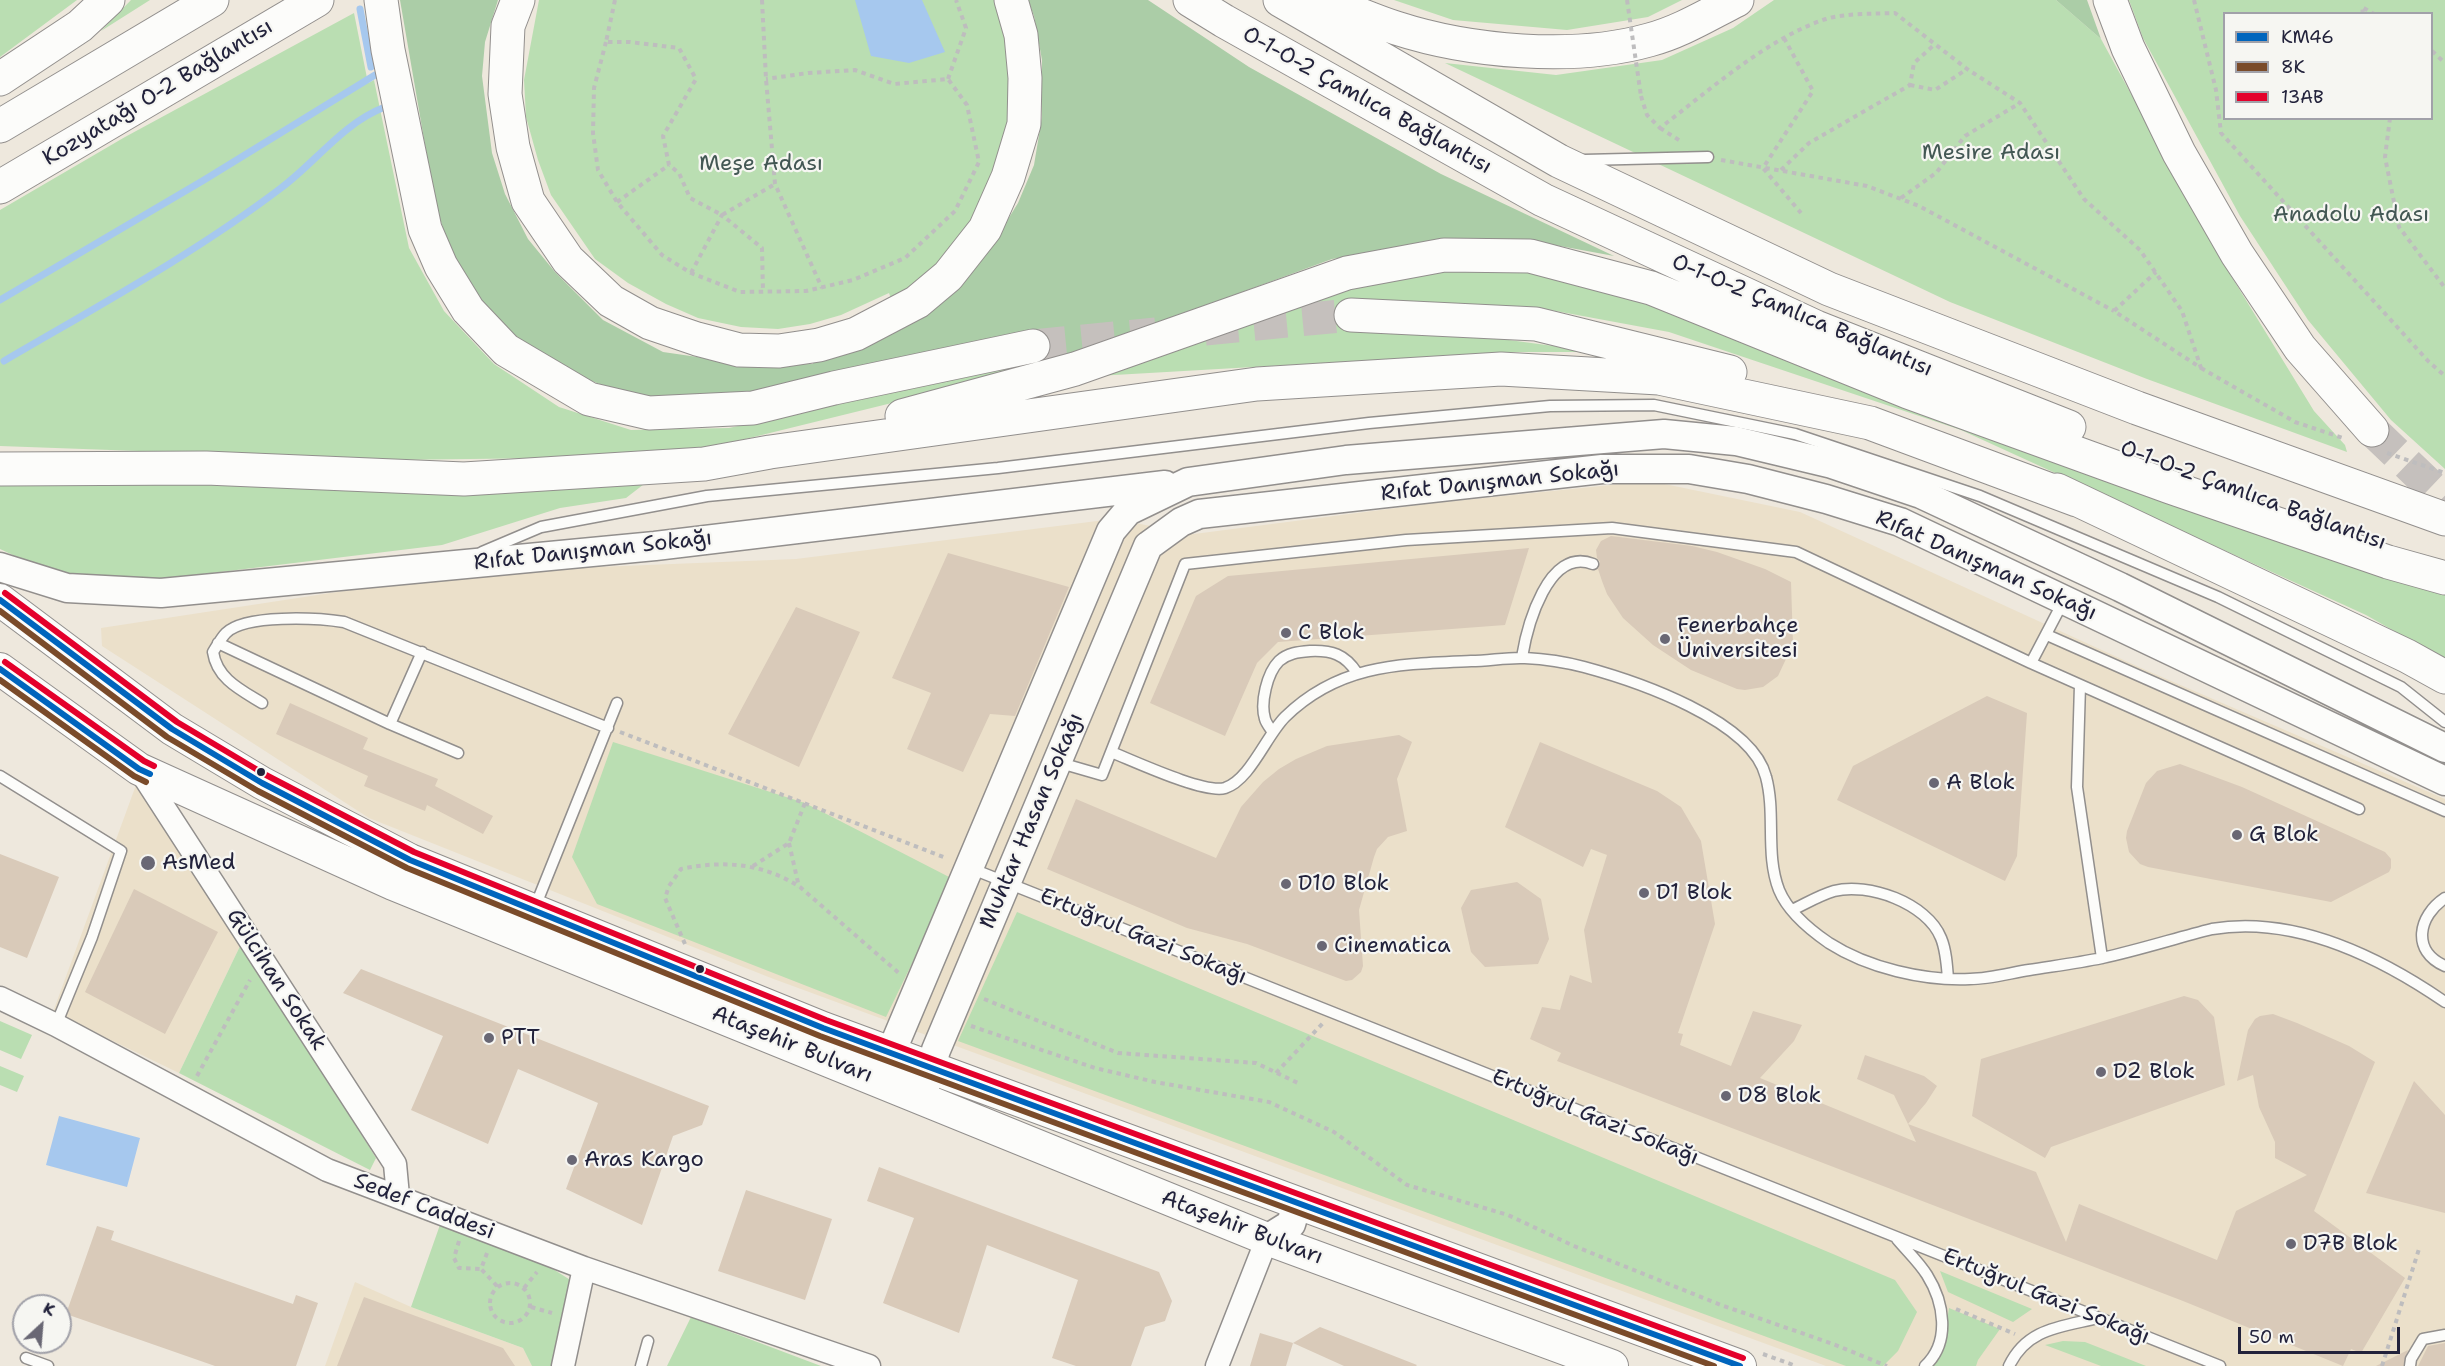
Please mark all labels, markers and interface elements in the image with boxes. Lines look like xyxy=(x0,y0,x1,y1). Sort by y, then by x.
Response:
legend xyxy=(2223,12,2433,120)
street label: Kozyatağı O-2 Bağlantısı xyxy=(38,14,278,172)
street label: O-1-O-2 Çamlıca Bağlantısı xyxy=(1238,21,1496,181)
text: KM46 xyxy=(2281,25,2334,49)
text: 8K xyxy=(2281,55,2305,79)
text: 13AB xyxy=(2281,85,2324,109)
park label: Mesire Adası xyxy=(1922,140,2060,166)
park label: Meşe Adası xyxy=(699,151,823,177)
park label: Anadolu Adası xyxy=(2273,202,2429,228)
street label: O-1-O-2 Çamlıca Bağlantısı xyxy=(1668,249,1936,383)
street label: O-1-O-2 Çamlıca Bağlantısı xyxy=(2116,436,2390,556)
street label: Rıfat Danışman Sokağı xyxy=(1380,456,1620,508)
street label: Rıfat Danışman Sokağı xyxy=(1871,505,2101,627)
street label: Rıfat Danışman Sokağı xyxy=(473,525,713,577)
place label: Fenerbahçe Üniversitesi xyxy=(1677,613,1799,664)
place label: C Blok xyxy=(1298,620,1365,646)
marker: C Blok xyxy=(1279,626,1293,640)
marker: Fenerbahçe Üniversitesi xyxy=(1658,632,1672,646)
street label: Muhtar Hasan Sokağı xyxy=(975,709,1089,933)
unlabelled marker xyxy=(255,766,267,778)
place label: A Blok xyxy=(1946,770,2015,796)
marker: A Blok xyxy=(1927,776,1941,790)
place label: G Blok xyxy=(2249,822,2319,848)
marker: G Blok xyxy=(2230,828,2244,842)
place label: AsMed xyxy=(162,850,236,876)
marker: AsMed xyxy=(139,854,157,872)
place label: D10 Blok xyxy=(1298,871,1389,897)
marker: D10 Blok xyxy=(1279,877,1293,891)
place label: D1 Blok xyxy=(1656,880,1732,906)
street label: Ertuğrul Gazi Sokağı xyxy=(1036,883,1250,991)
marker: D1 Blok xyxy=(1637,886,1651,900)
street label: Gülcihan Sokak xyxy=(220,904,332,1056)
place label: Cinematica xyxy=(1334,933,1451,959)
marker: Cinematica xyxy=(1315,939,1329,953)
unlabelled marker xyxy=(694,963,706,975)
street label: Ataşehir Bulvarı xyxy=(708,1001,876,1089)
place label: PTT xyxy=(501,1025,540,1051)
marker: PTT xyxy=(482,1031,496,1045)
place label: D2 Blok xyxy=(2113,1059,2195,1085)
street label: Ertuğrul Gazi Sokağı xyxy=(1488,1064,1702,1172)
marker: D2 Blok xyxy=(2094,1065,2108,1079)
place label: D8 Blok xyxy=(1738,1083,1821,1109)
marker: D8 Blok xyxy=(1719,1089,1733,1103)
place label: Aras Kargo xyxy=(584,1147,704,1173)
marker: Aras Kargo xyxy=(565,1153,579,1167)
street label: Sedef Caddesi xyxy=(350,1168,498,1246)
street label: Ataşehir Bulvarı xyxy=(1157,1185,1327,1271)
place label: D7B Blok xyxy=(2303,1231,2398,1257)
marker: D7B Blok xyxy=(2284,1237,2298,1251)
street label: Ertuğrul Gazi Sokağı xyxy=(1939,1243,2153,1351)
north arrow xyxy=(12,1294,72,1354)
text: K xyxy=(40,1297,59,1321)
scale bar xyxy=(2241,1315,2403,1353)
text: 50 m xyxy=(2249,1325,2294,1349)

